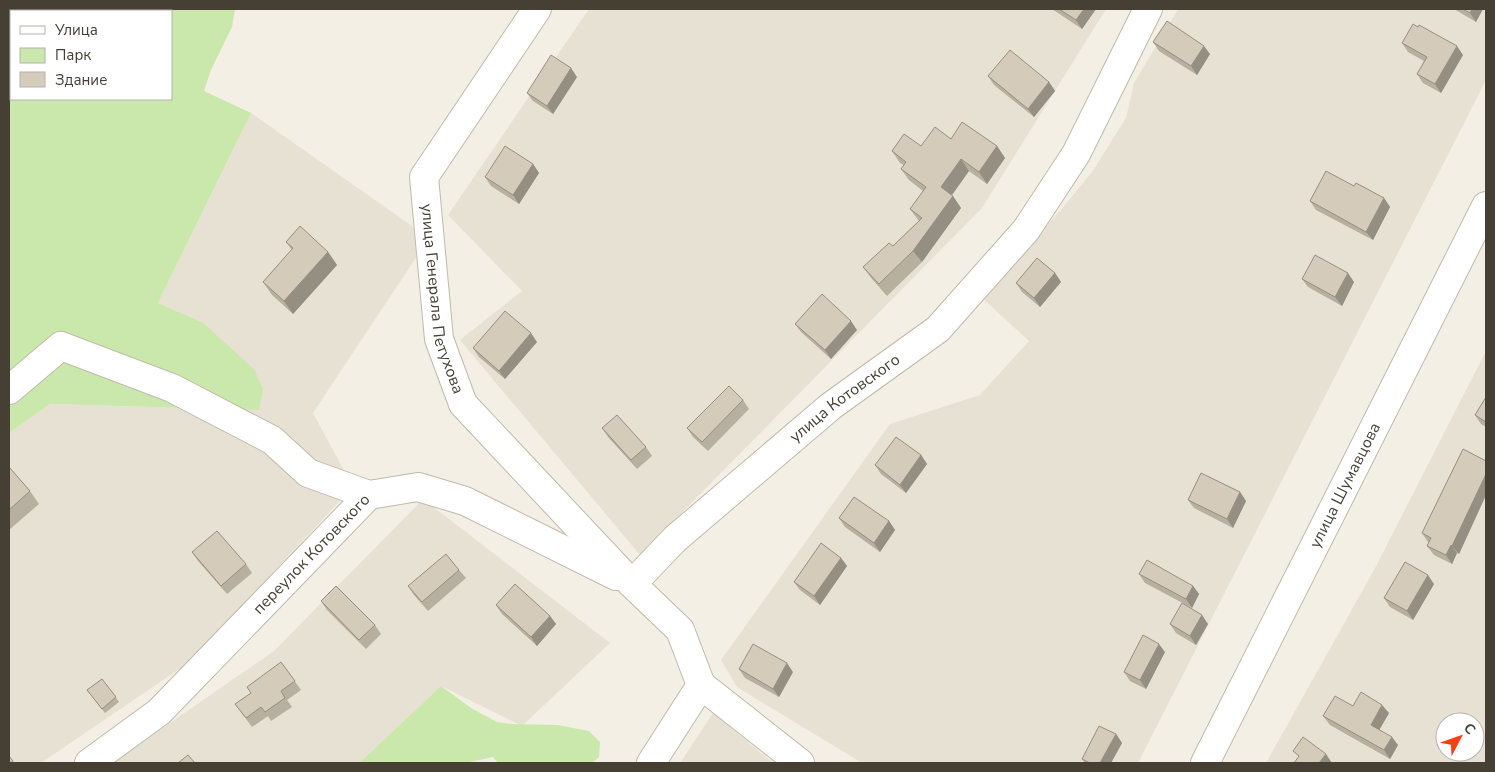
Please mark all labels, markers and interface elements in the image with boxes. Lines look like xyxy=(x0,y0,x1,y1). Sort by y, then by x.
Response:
legend xyxy=(10,10,172,100)
text: Улица xyxy=(54,20,98,40)
text: Парк xyxy=(55,45,91,65)
text: Здание xyxy=(55,70,107,90)
street label: улица Генерала Петухова xyxy=(416,203,469,397)
street label: улица Котовского xyxy=(785,349,905,448)
street label: улица Шумавцова xyxy=(1304,419,1386,552)
street label: переулок Котовского xyxy=(248,489,375,619)
north arrow xyxy=(1435,712,1485,762)
text: С xyxy=(1459,719,1480,739)

